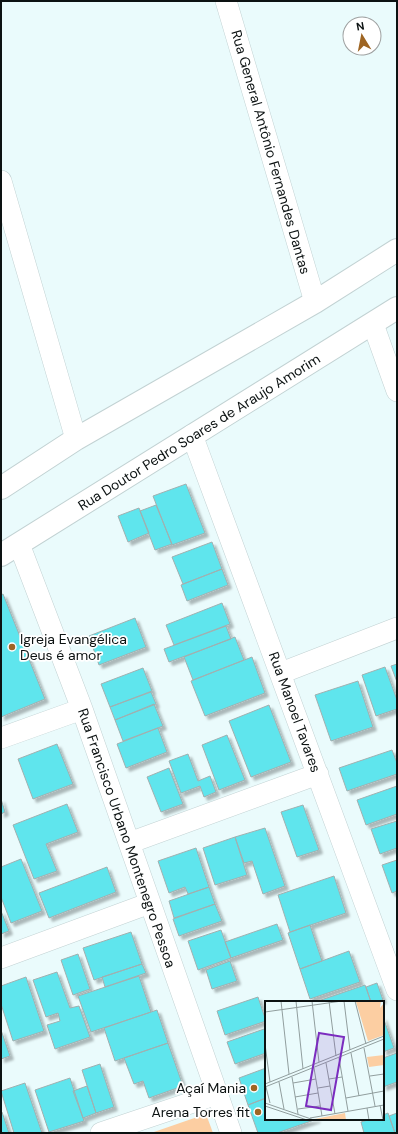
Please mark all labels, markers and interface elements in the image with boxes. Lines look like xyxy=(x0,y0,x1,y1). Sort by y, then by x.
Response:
north arrow xyxy=(342,16,382,56)
text: N xyxy=(355,19,365,34)
street label: Rua General Antônio Fernandes Dantas xyxy=(227,28,315,276)
street label: Rua Doutor Pedro Soares de Araujo Amorim xyxy=(75,350,323,514)
place label: Igreja Evangélica Deus é amor xyxy=(20,630,127,664)
marker: Igreja Evangélica Deus é amor xyxy=(7,642,17,652)
street label: Rua Manoel Tavares xyxy=(265,649,325,775)
street label: Rua Francisco Urbano Montenegro Pessoa xyxy=(74,706,180,970)
inset map xyxy=(265,1001,384,1120)
place label: Açaí Mania xyxy=(176,1079,246,1097)
marker: Açaí Mania xyxy=(249,1083,259,1093)
place label: Arena Torres fit xyxy=(151,1103,250,1121)
marker: Arena Torres fit xyxy=(253,1107,263,1117)

